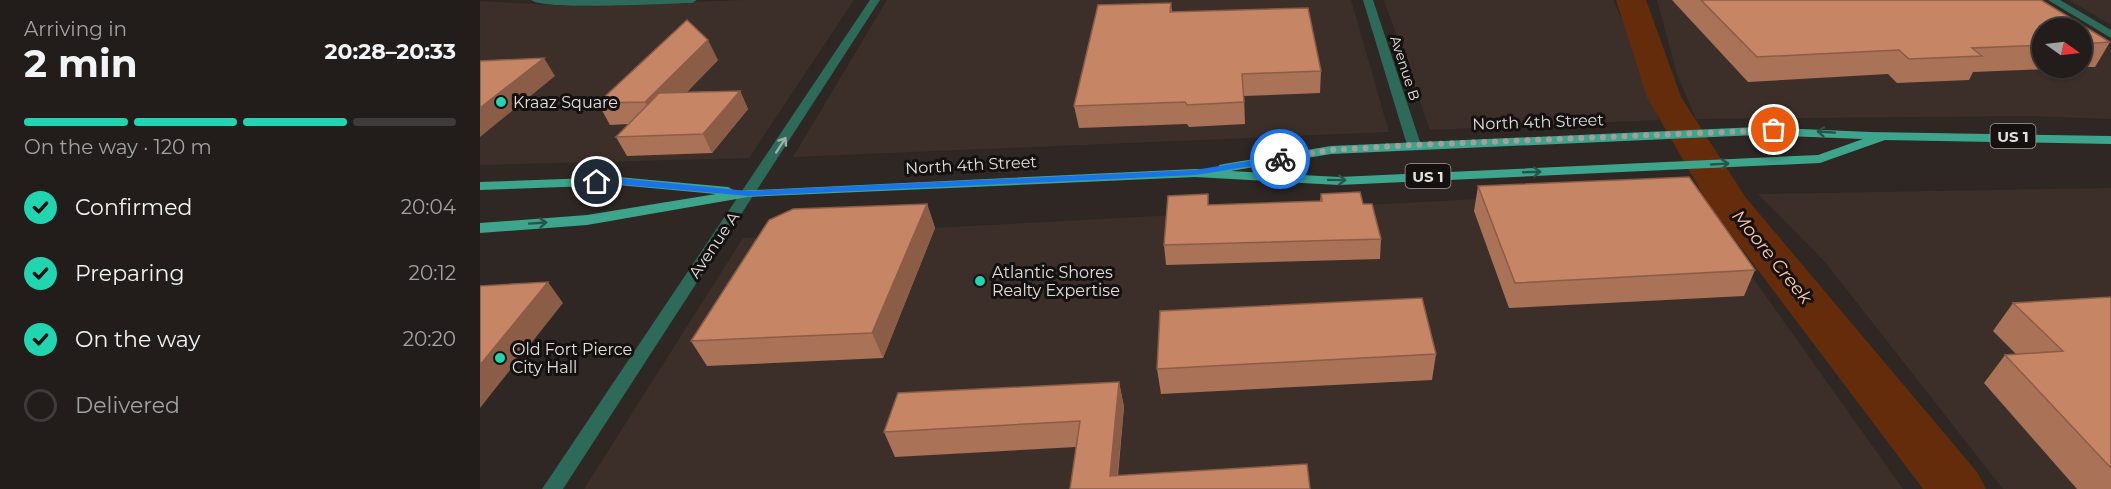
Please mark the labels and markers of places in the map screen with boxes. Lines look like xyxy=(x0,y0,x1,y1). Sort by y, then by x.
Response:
place label: Kraaz Square xyxy=(513,93,618,112)
marker: Kraaz Square xyxy=(494,95,508,109)
pin xyxy=(1748,104,1799,155)
pin xyxy=(571,156,622,207)
place label: Atlantic Shores Realty Expertise xyxy=(992,263,1120,300)
marker: Atlantic Shores Realty Expertise xyxy=(973,274,987,288)
place label: Old Fort Pierce City Hall xyxy=(512,340,632,377)
marker: Old Fort Pierce City Hall xyxy=(493,351,507,365)

